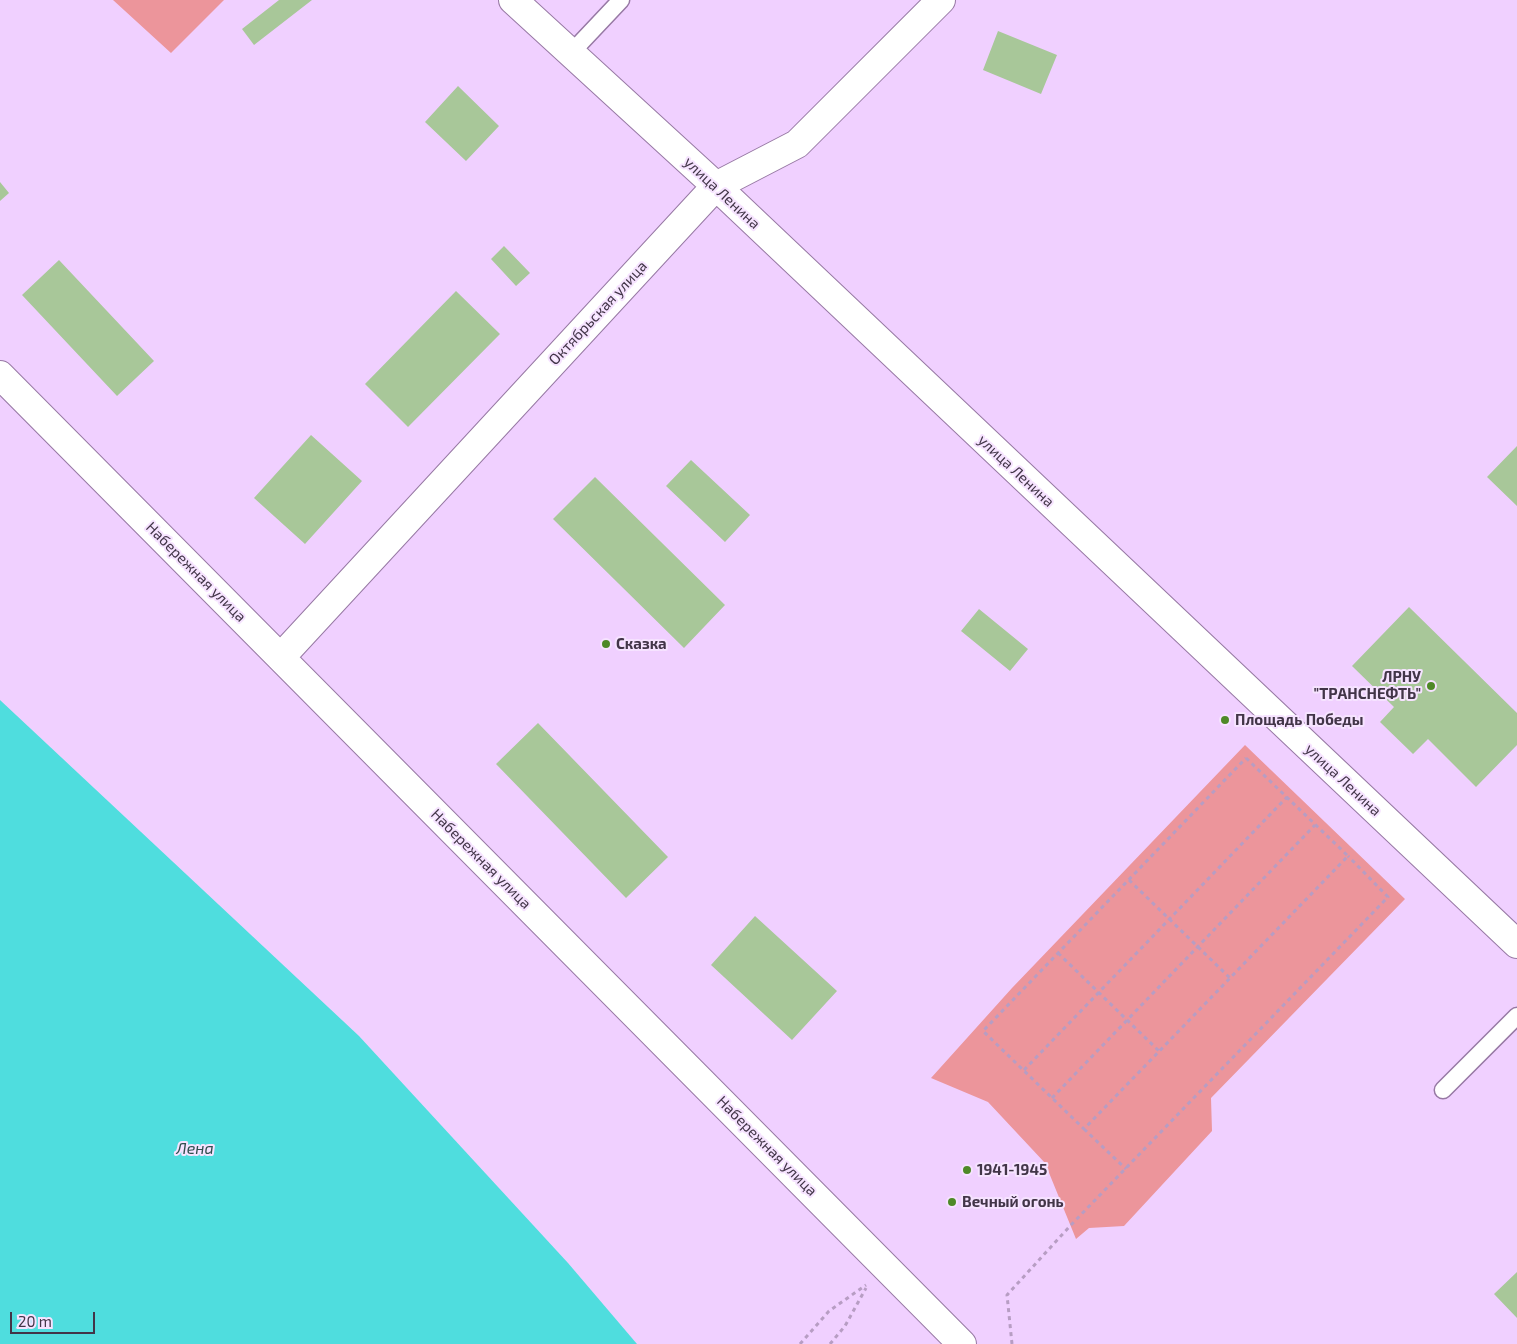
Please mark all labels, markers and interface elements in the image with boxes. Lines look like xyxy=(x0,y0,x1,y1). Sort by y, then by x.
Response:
street label: улица Ленина xyxy=(680,153,764,233)
street label: Октябрьская улица xyxy=(545,257,651,369)
street label: улица Ленина xyxy=(974,431,1058,511)
street label: Набережная улица xyxy=(142,518,250,626)
place label: Сказка xyxy=(616,635,667,653)
marker: Сказка xyxy=(600,638,612,650)
place label: ЛРНУ "ТРАНСНЕФТЬ" xyxy=(1314,668,1421,703)
marker: ЛРНУ "ТРАНСНЕФТЬ" xyxy=(1425,680,1437,692)
place label: Площадь Победы xyxy=(1235,711,1363,729)
marker: Площадь Победы xyxy=(1219,714,1231,726)
street label: улица Ленина xyxy=(1301,740,1385,820)
street label: Набережная улица xyxy=(427,805,535,913)
street label: Набережная улица xyxy=(713,1092,821,1200)
water label: Лена xyxy=(176,1139,214,1159)
place label: 1941-1945 xyxy=(977,1161,1047,1179)
marker: 1941-1945 xyxy=(961,1164,973,1176)
place label: Вечный огонь xyxy=(962,1193,1064,1211)
marker: Вечный огонь xyxy=(946,1196,958,1208)
scale bar xyxy=(12,1302,98,1334)
text: 20 m xyxy=(18,1312,52,1330)

